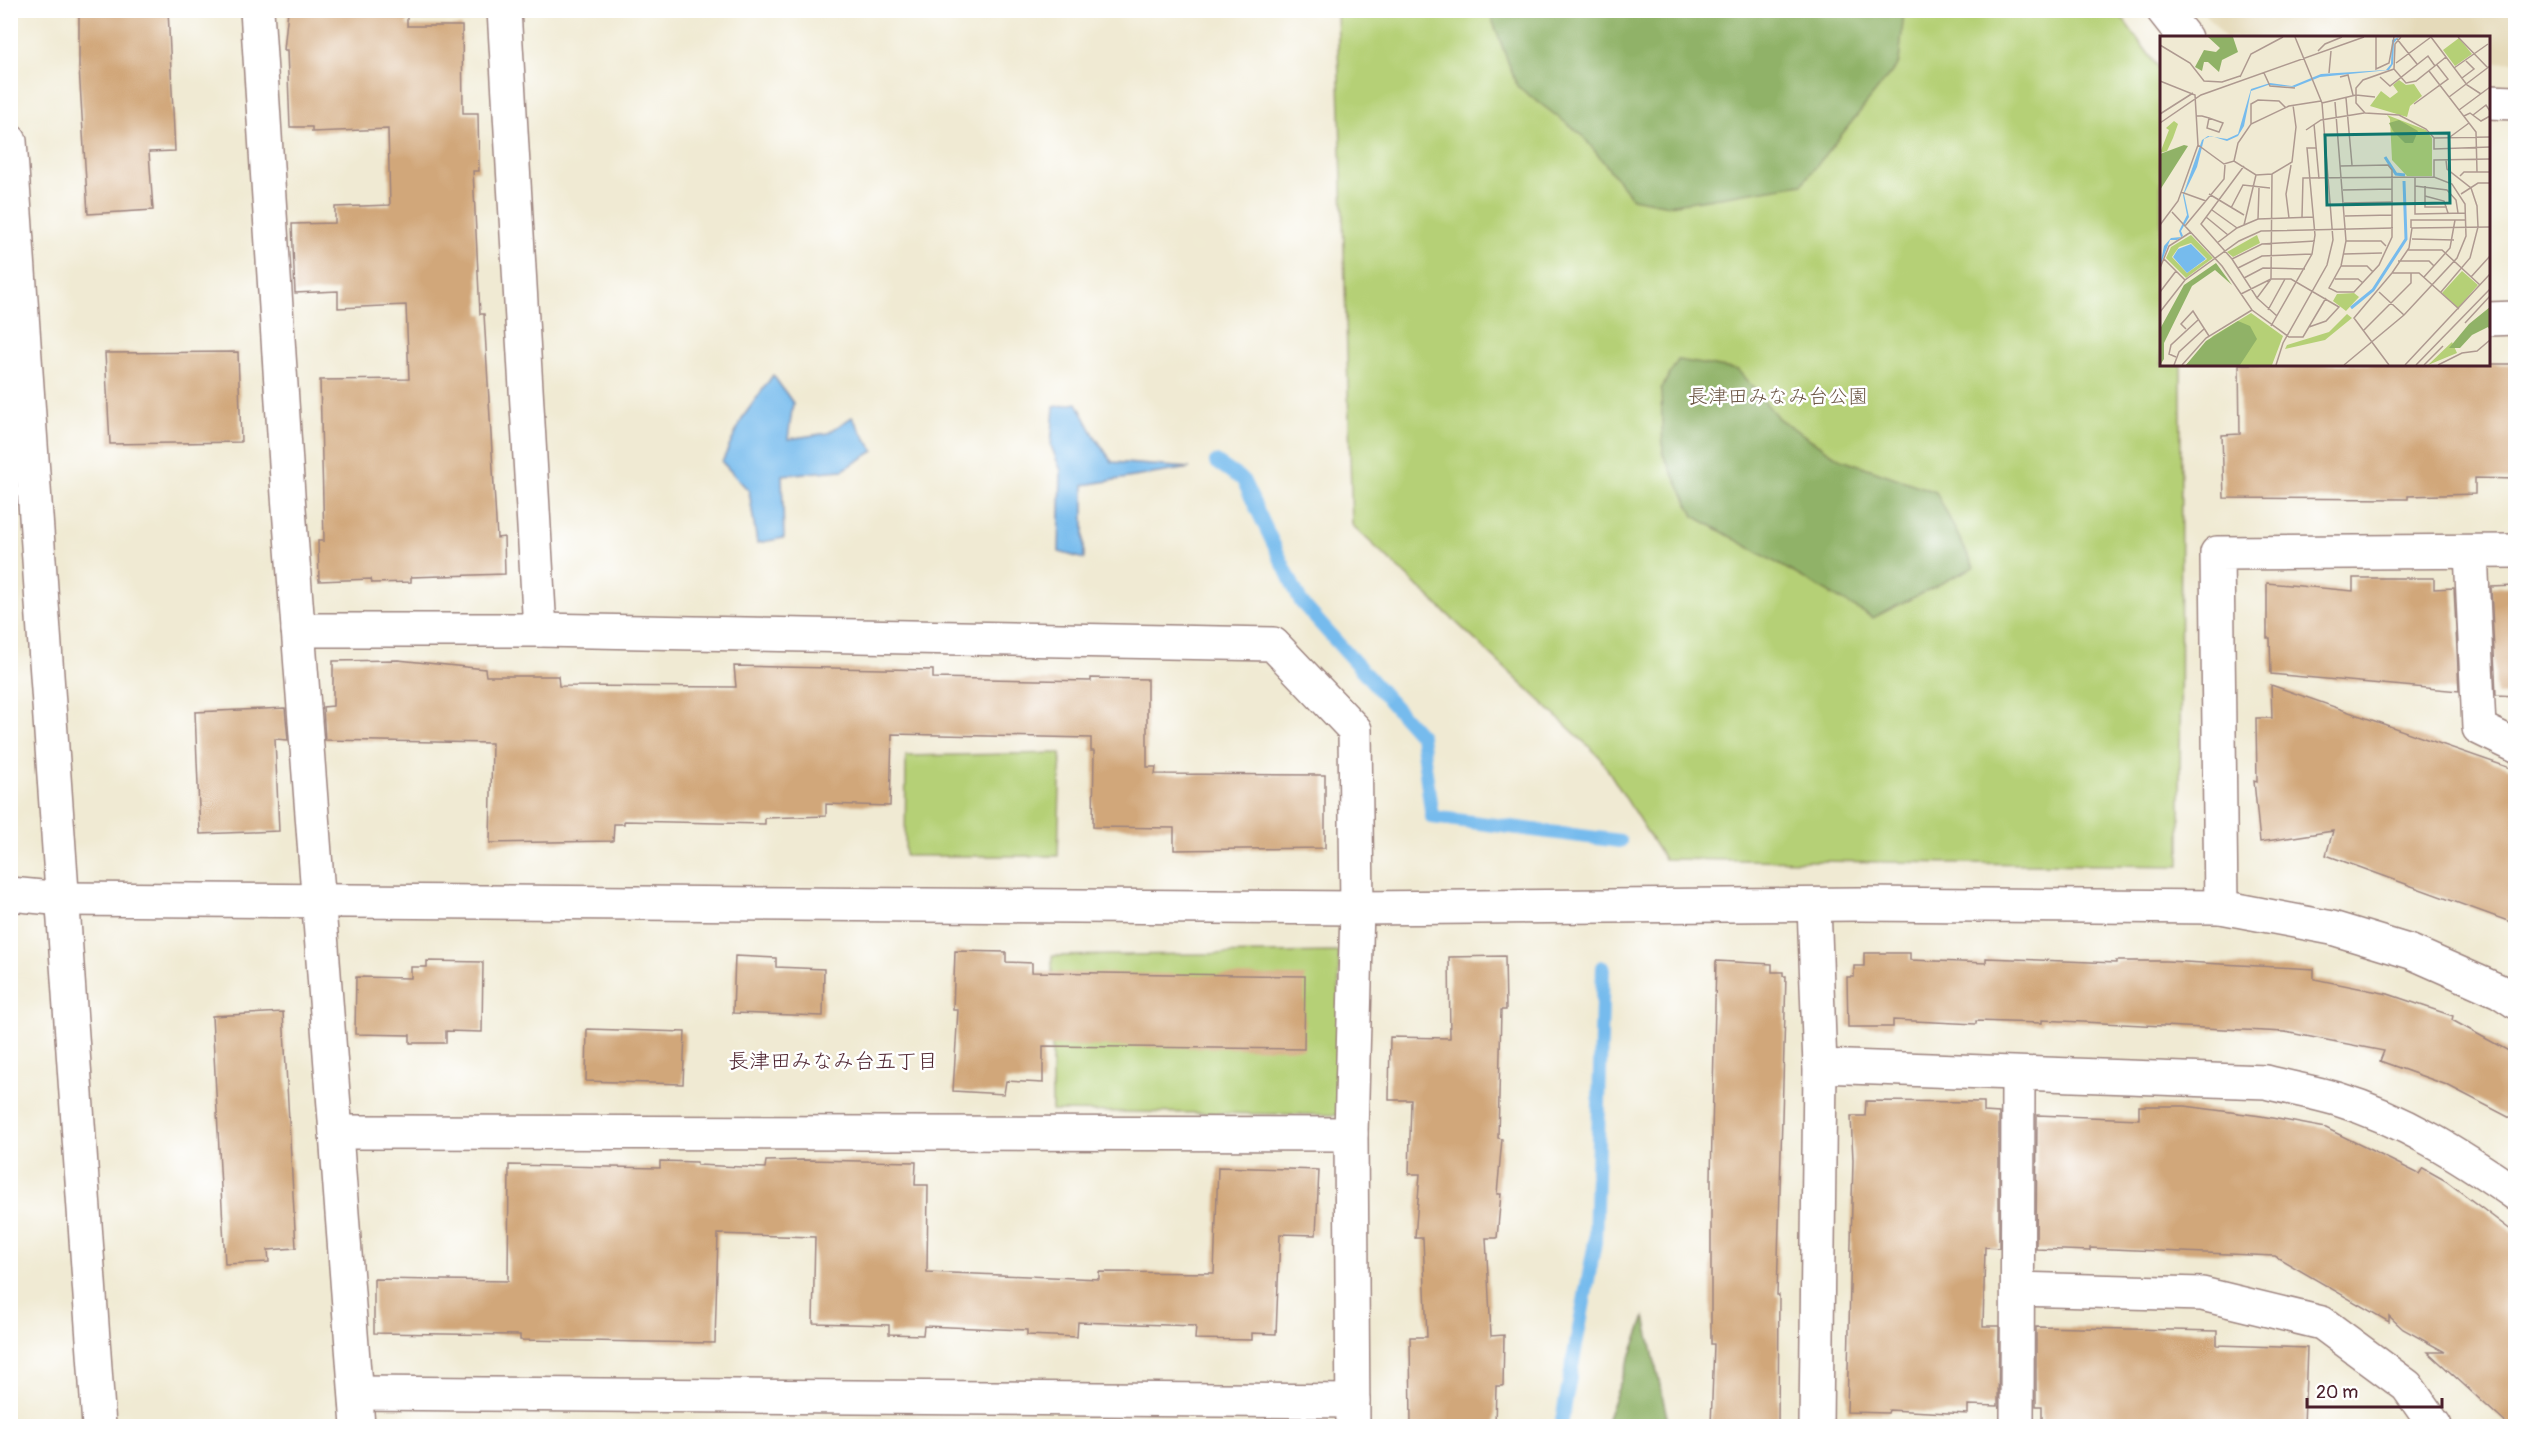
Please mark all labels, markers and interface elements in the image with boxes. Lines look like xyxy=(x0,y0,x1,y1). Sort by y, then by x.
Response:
inset map xyxy=(2160,36,2490,366)
park label: 長津田みなみ台公園 xyxy=(1688,384,1868,409)
district label: 長津田みなみ台五丁目 xyxy=(728,1048,938,1075)
scale bar xyxy=(2307,1371,2442,1409)
text: 20 m xyxy=(2316,1381,2358,1404)

